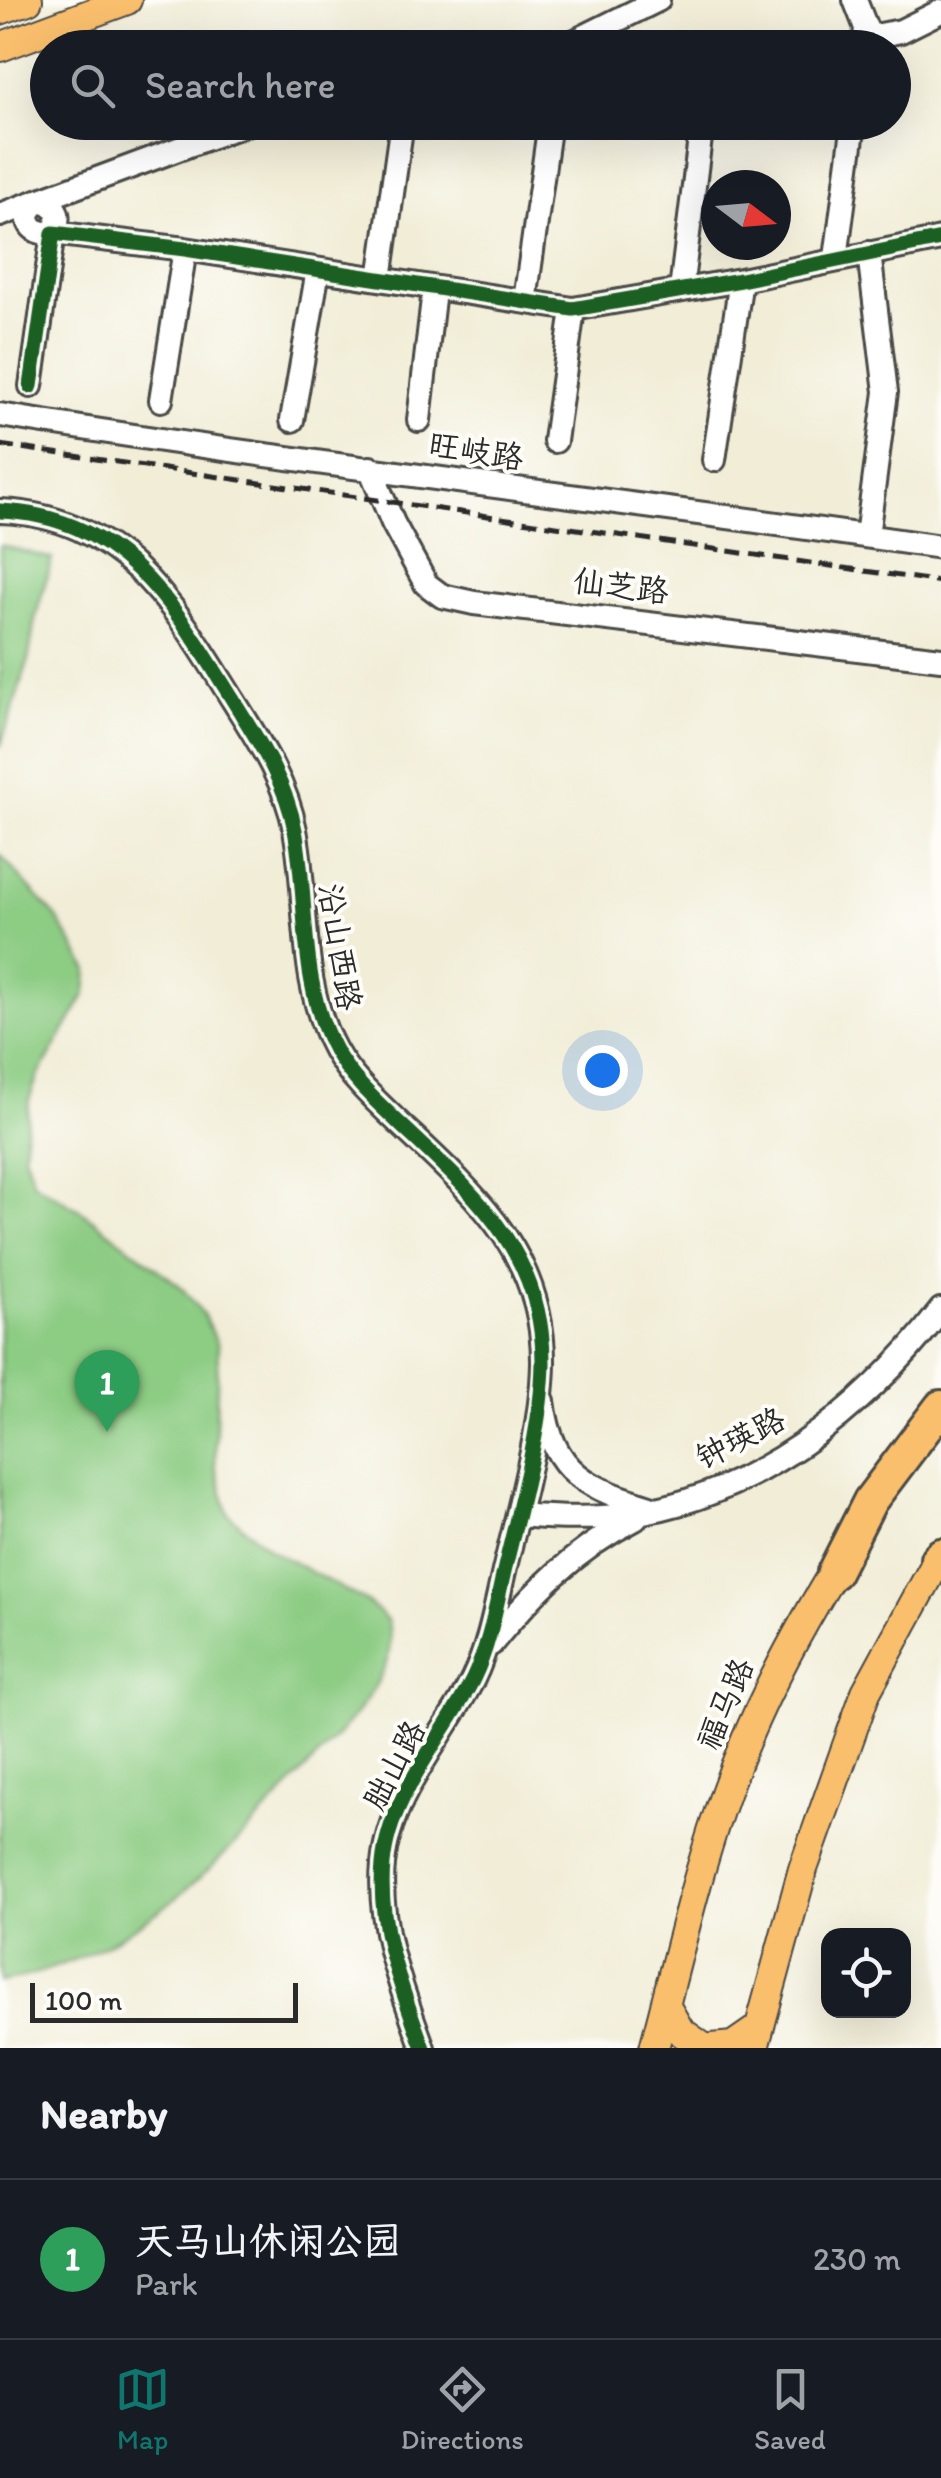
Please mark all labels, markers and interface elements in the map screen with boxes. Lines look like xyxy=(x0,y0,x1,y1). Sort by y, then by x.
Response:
search box xyxy=(30,30,911,140)
icon: search xyxy=(65,58,120,113)
text: Search here xyxy=(145,62,336,108)
north arrow xyxy=(701,170,791,260)
street label: 旺岐路 xyxy=(426,425,526,477)
street label: 仙芝路 xyxy=(571,561,671,611)
street label: 沿山西路 xyxy=(311,881,369,1013)
your location xyxy=(577,1045,628,1096)
pin: 1 xyxy=(74,1350,140,1432)
street label: 钟瑛路 xyxy=(689,1399,791,1477)
street label: 福马路 xyxy=(689,1652,761,1756)
street label: 胐山路 xyxy=(355,1714,433,1816)
map controls xyxy=(821,1928,911,2018)
button: locate xyxy=(821,1928,911,2018)
scale bar xyxy=(30,1978,298,2022)
text: 100 m xyxy=(45,1983,122,2017)
text: Nearby xyxy=(40,2088,167,2139)
text: 天马山休闲公园 xyxy=(135,2218,401,2264)
text: 1 xyxy=(65,2240,80,2278)
text: 230 m xyxy=(813,2240,901,2278)
text: Park xyxy=(135,2265,198,2303)
tab: Map xyxy=(115,2362,170,2456)
tab: Directions xyxy=(401,2362,524,2456)
tab: Saved xyxy=(754,2362,826,2456)

